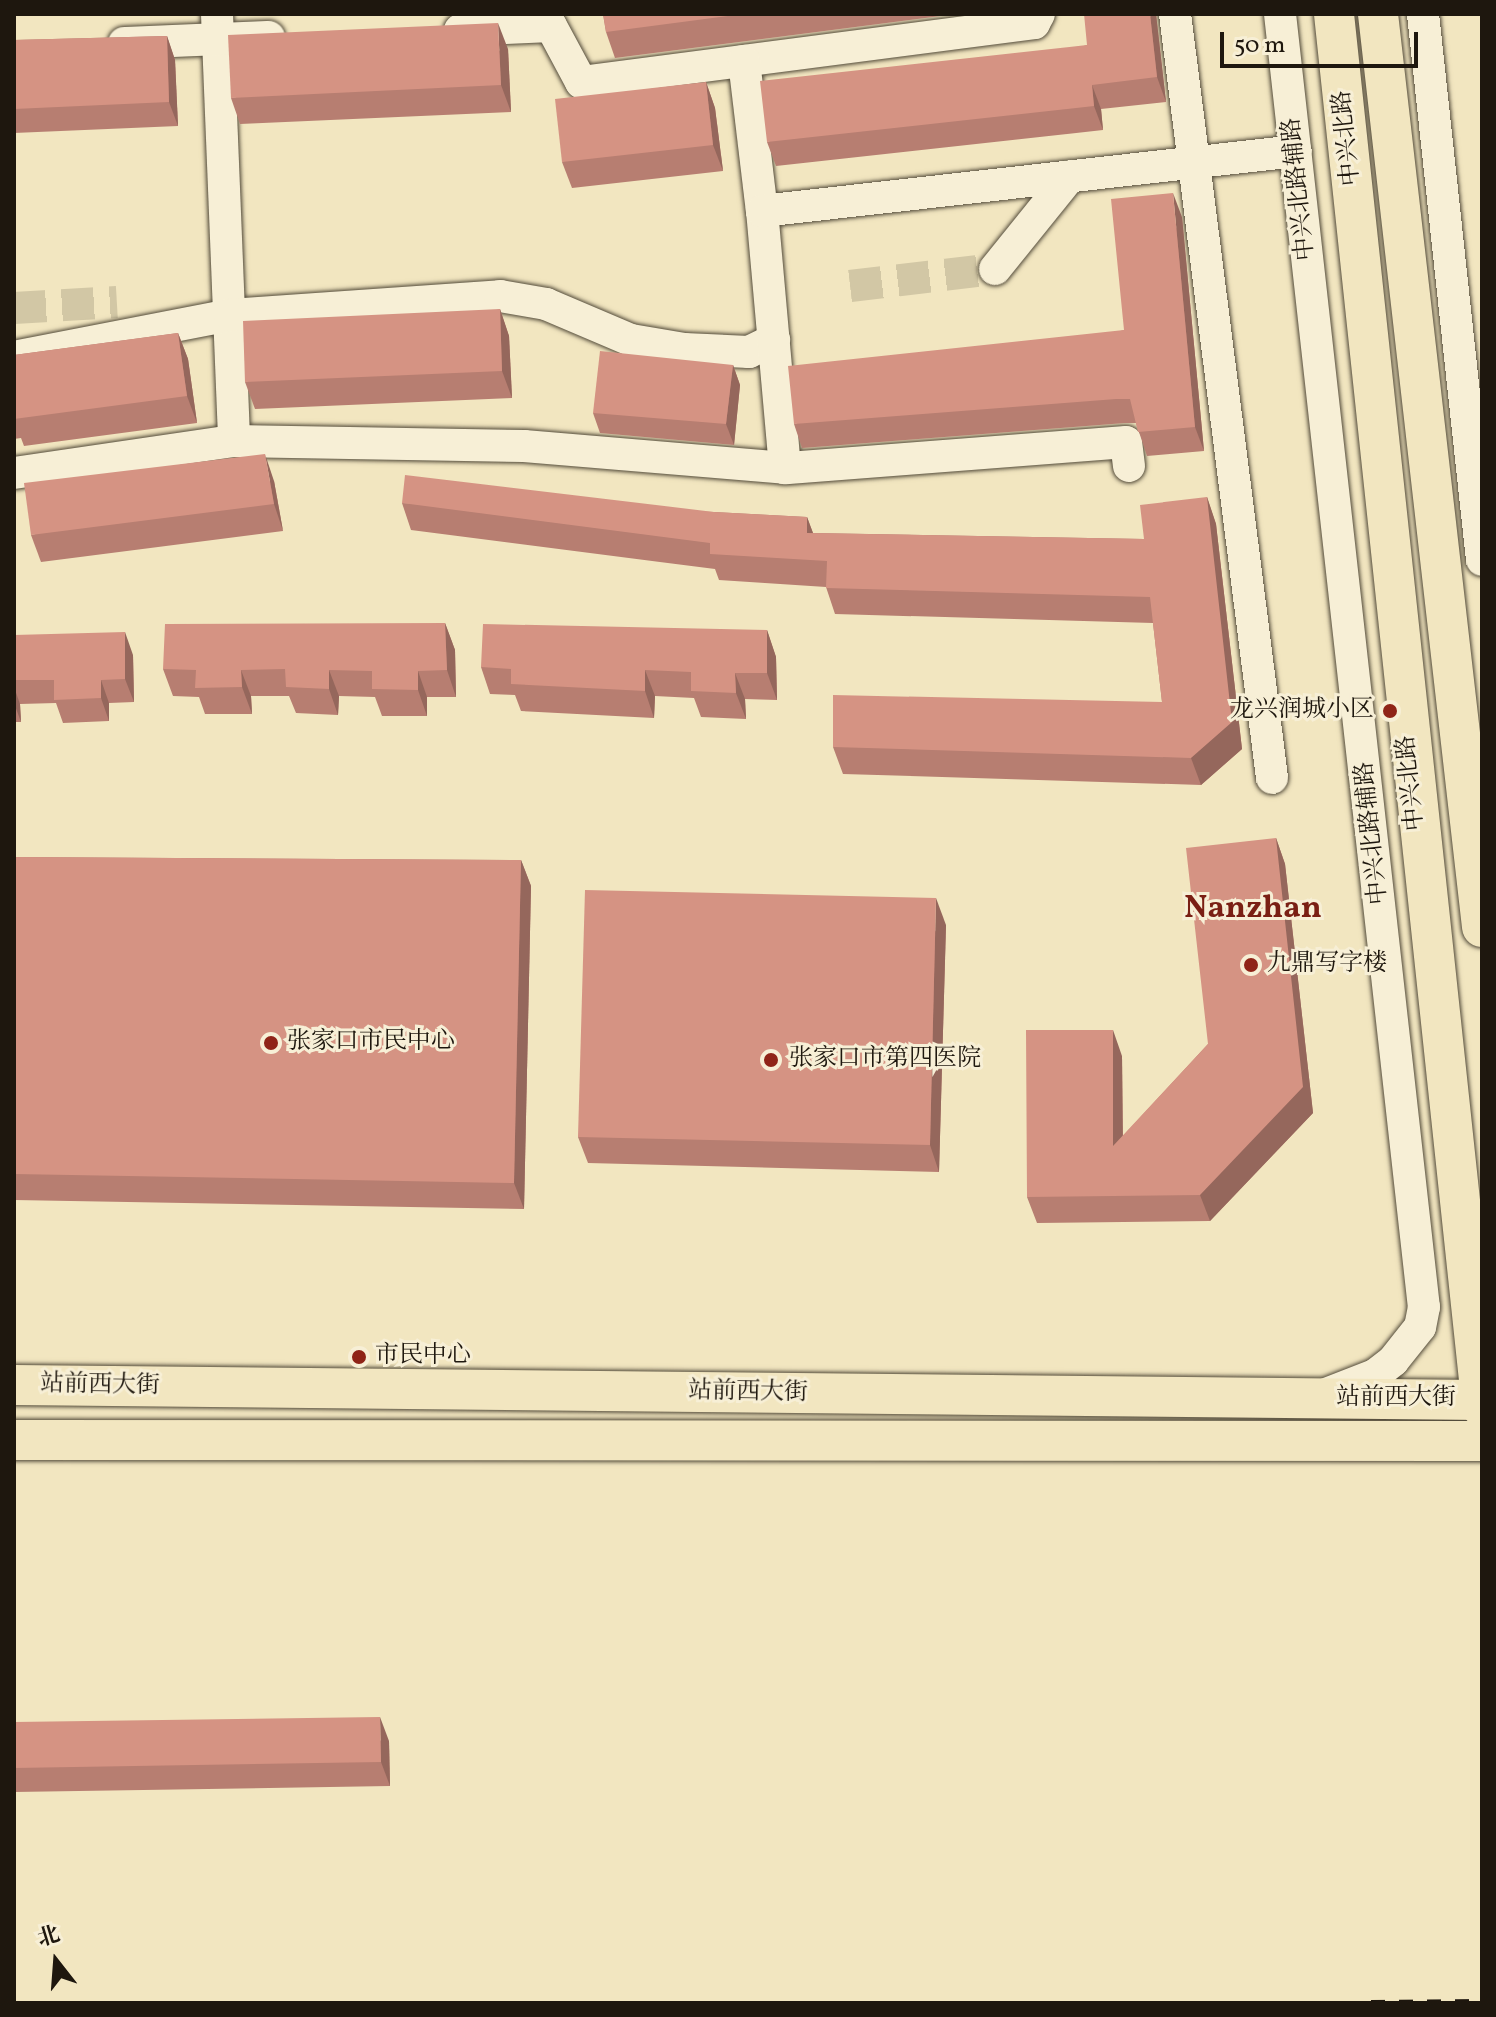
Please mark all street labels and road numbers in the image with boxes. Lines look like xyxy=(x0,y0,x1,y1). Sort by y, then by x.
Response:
street label: 中兴北路 xyxy=(1329,89,1367,187)
street label: 中兴北路辅路 xyxy=(1278,116,1322,262)
street label: 中兴北路 xyxy=(1393,734,1431,832)
street label: 中兴北路辅路 xyxy=(1351,760,1395,906)
street label: 站前西大街 xyxy=(40,1371,160,1401)
street label: 站前西大街 xyxy=(688,1378,808,1408)
street label: 站前西大街 xyxy=(1336,1385,1456,1413)

